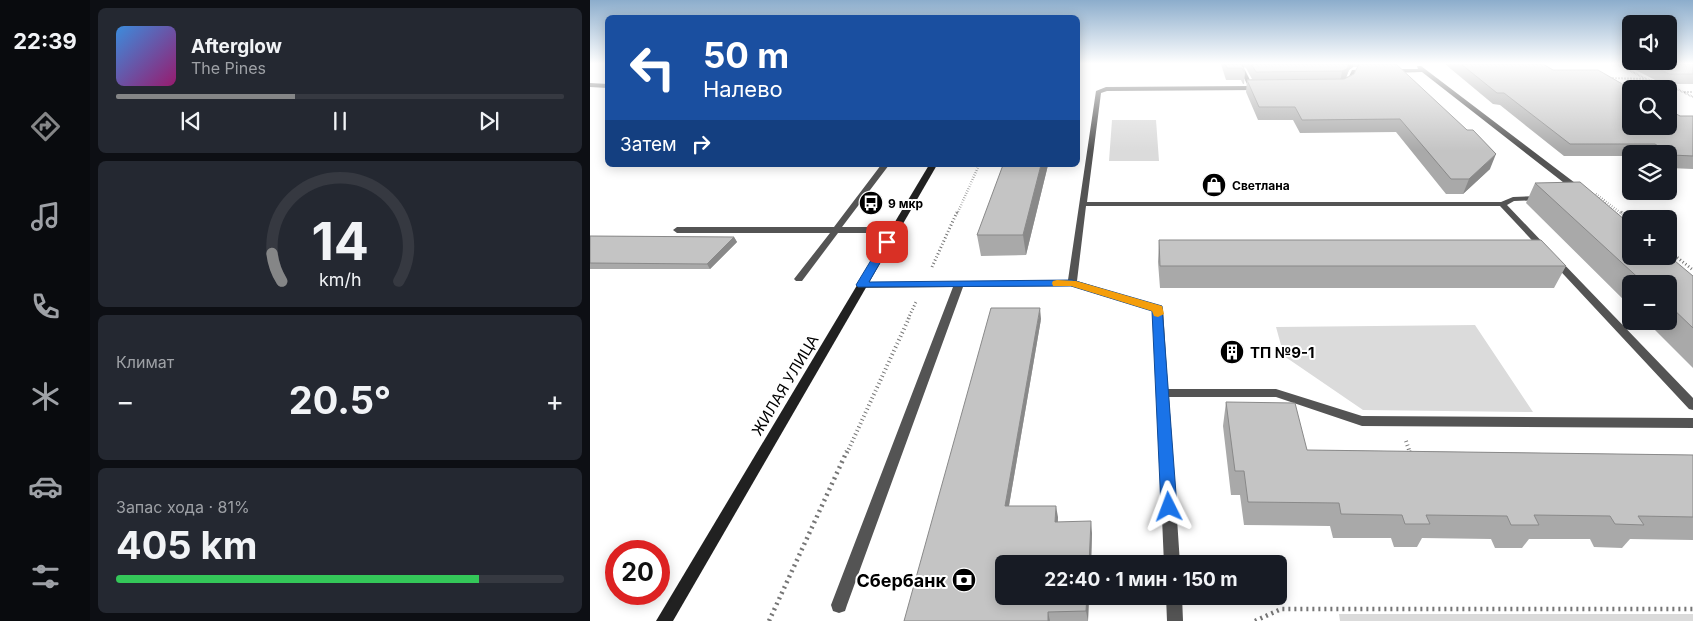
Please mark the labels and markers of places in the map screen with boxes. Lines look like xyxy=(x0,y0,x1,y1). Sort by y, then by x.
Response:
shop icon: Светлана xyxy=(1201,172,1227,198)
place label: Светлана xyxy=(1232,178,1290,193)
bus stop icon: 9 мкр xyxy=(858,190,884,216)
place label: 9 мкр xyxy=(888,196,923,211)
pin xyxy=(866,221,908,263)
building icon: ТП №9-1 xyxy=(1219,339,1245,365)
place label: ТП №9-1 xyxy=(1250,343,1315,362)
bank icon: Сбербанк xyxy=(951,567,977,593)
place label: Сбербанк xyxy=(856,570,946,591)

